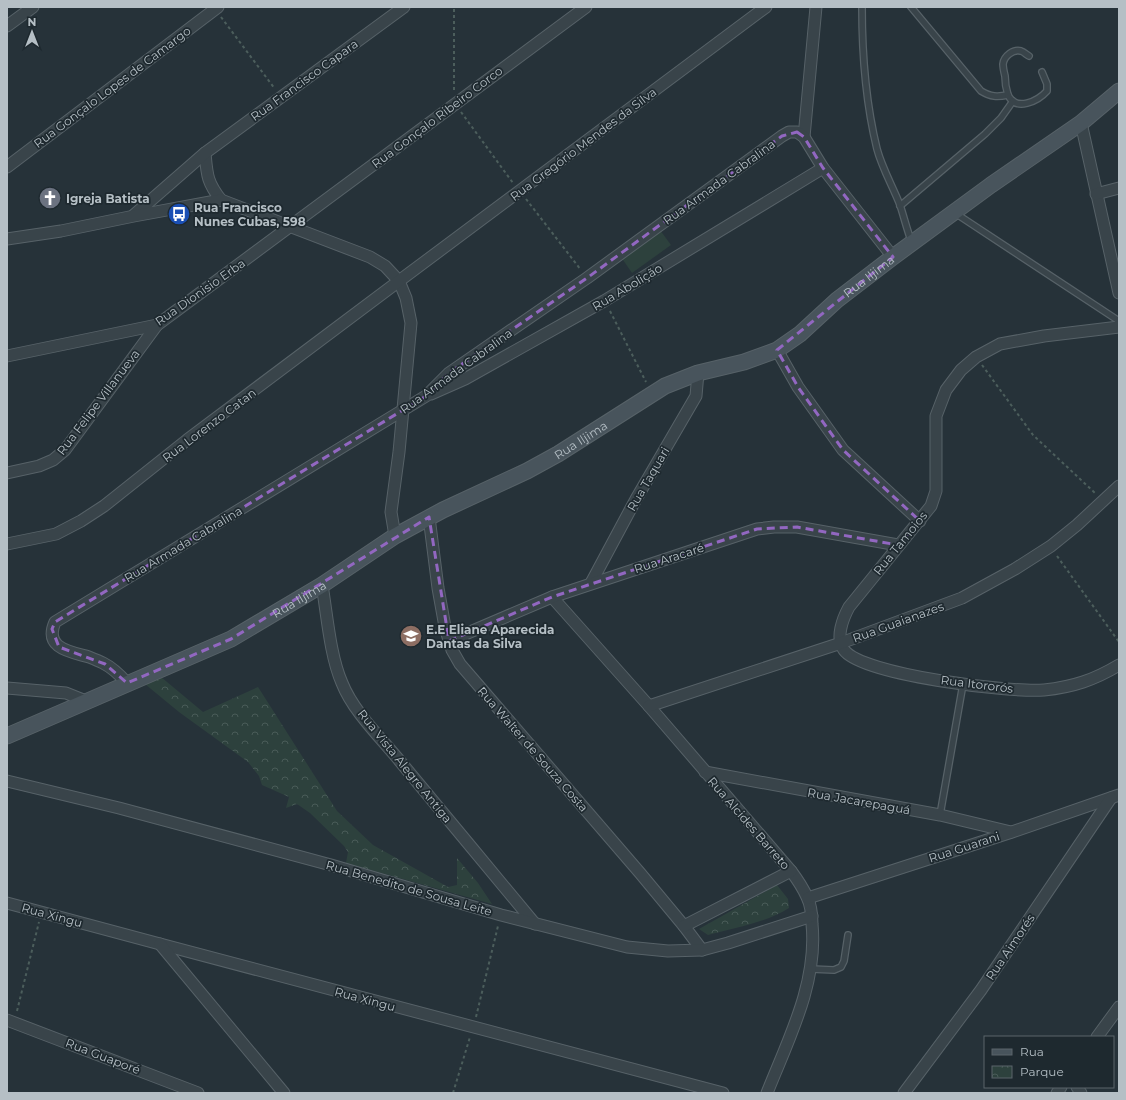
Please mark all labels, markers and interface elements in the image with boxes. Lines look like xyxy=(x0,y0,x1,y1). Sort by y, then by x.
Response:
north arrow xyxy=(12,12,52,52)
text: N xyxy=(28,15,36,29)
street label: Rua Gonçalo Lopes de Camargo xyxy=(31,23,193,151)
street label: Rua Francisco Capara xyxy=(247,36,361,124)
street label: Rua Gonçalo Ribeiro Corco xyxy=(369,63,505,171)
street label: Rua Gregório Mendes da Silva xyxy=(507,84,659,204)
street label: Rua Armada Cabralina xyxy=(660,136,778,228)
church icon: Igreja Batista xyxy=(37,185,63,211)
place label: Igreja Batista xyxy=(66,191,150,206)
place label: Rua Francisco Nunes Cubas, 598 xyxy=(194,200,306,229)
bus stop icon: Rua Francisco Nunes Cubas, 598 xyxy=(166,201,192,227)
street label: Rua Iljima xyxy=(840,252,897,300)
street label: Rua Dionisio Erba xyxy=(152,255,248,329)
street label: Rua Abolição xyxy=(589,260,665,314)
street label: Rua Armada Cabralina xyxy=(397,325,515,417)
street label: Rua Felipe Villanueva xyxy=(53,346,143,458)
street label: Rua Lorenzo Catan xyxy=(159,385,259,465)
street label: Rua Iljima xyxy=(551,417,610,462)
street label: Rua Taquari xyxy=(624,444,672,514)
street label: Rua Armada Cabralina xyxy=(121,503,245,585)
street label: Rua Tamoios xyxy=(870,508,930,578)
street label: Rua Aracaré xyxy=(632,540,706,576)
street label: Rua Iljima xyxy=(269,577,329,621)
street label: Rua Guaianazes xyxy=(850,598,946,645)
place label: E.E Eliane Aparecida Dantas da Silva xyxy=(426,622,555,651)
school or university icon: E.E Eliane Aparecida Dantas da Silva xyxy=(398,623,424,649)
street label: Rua Itororós xyxy=(940,672,1014,696)
street label: Rua Walter de Souza Costa xyxy=(475,683,591,815)
street label: Rua Vista Alegre Antiga xyxy=(355,706,455,826)
street label: Rua Alcides Barreto xyxy=(705,774,793,872)
street label: Rua Jacarepaguá xyxy=(806,785,912,817)
street label: Rua Guarani xyxy=(926,828,1002,866)
street label: Rua Benedito de Sousa Leite xyxy=(324,857,494,919)
street label: Rua Xingu xyxy=(20,900,84,930)
street label: Rua Aimorés xyxy=(982,911,1038,983)
street label: Rua Xingu xyxy=(333,984,397,1014)
street label: Rua Guaporé xyxy=(63,1035,143,1077)
legend xyxy=(984,1036,1114,1088)
text: Rua xyxy=(1020,1044,1044,1059)
text: Parque xyxy=(1020,1064,1064,1079)

